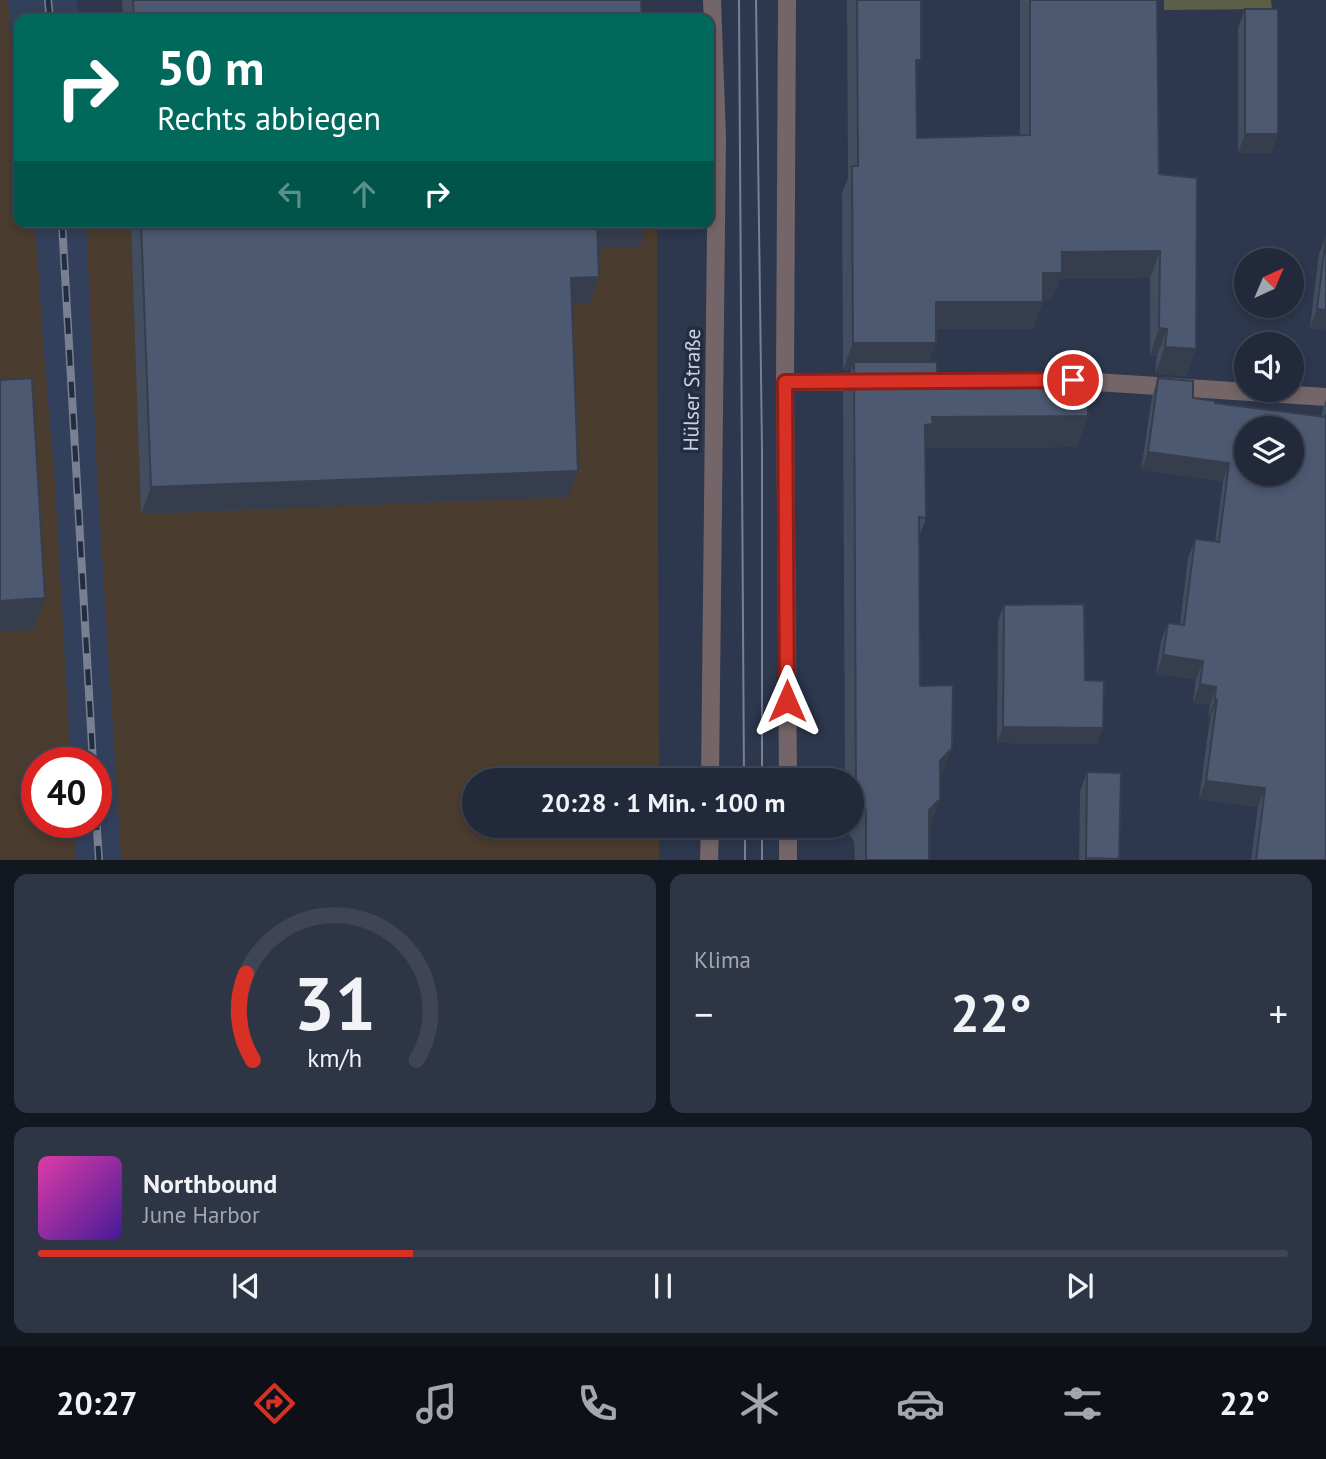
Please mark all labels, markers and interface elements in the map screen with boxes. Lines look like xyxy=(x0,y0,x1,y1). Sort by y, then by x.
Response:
text: 50 m xyxy=(157,35,264,99)
icon: right xyxy=(42,42,133,133)
text: Rechts abbiegen xyxy=(157,97,381,139)
icon: left xyxy=(272,175,310,213)
icon: ahead xyxy=(345,175,383,213)
icon: right xyxy=(418,175,456,213)
north arrow xyxy=(1234,248,1304,318)
map controls xyxy=(1234,248,1304,486)
street label: Hülser Straße xyxy=(677,328,706,452)
button: sound xyxy=(1234,332,1304,402)
pin xyxy=(1043,350,1103,410)
icon: arrive xyxy=(1054,361,1092,399)
button: layers xyxy=(1234,416,1304,486)
position arrow xyxy=(750,664,824,738)
speed limit sign: 40 xyxy=(21,747,112,838)
text: 20:28 · 1 Min. · 100 m xyxy=(540,786,786,819)
text: Klima xyxy=(694,945,751,974)
text: 31 xyxy=(294,956,376,1050)
text: 22° xyxy=(950,979,1032,1046)
text: − xyxy=(694,989,713,1038)
text: + xyxy=(1269,989,1288,1038)
text: km/h xyxy=(308,1041,362,1073)
text: Northbound xyxy=(143,1167,277,1200)
text: June Harbor xyxy=(143,1200,260,1229)
icon: previous xyxy=(227,1267,265,1305)
icon: pause xyxy=(644,1267,682,1305)
icon: next xyxy=(1061,1267,1099,1305)
icon: directions xyxy=(250,1379,299,1428)
icon: music xyxy=(412,1379,461,1428)
icon: phone xyxy=(573,1379,622,1428)
icon: climate xyxy=(735,1379,784,1428)
icon: car xyxy=(896,1379,945,1428)
icon: filters xyxy=(1058,1379,1107,1428)
text: 20:27 xyxy=(56,1382,137,1424)
text: 22° xyxy=(1219,1382,1270,1424)

